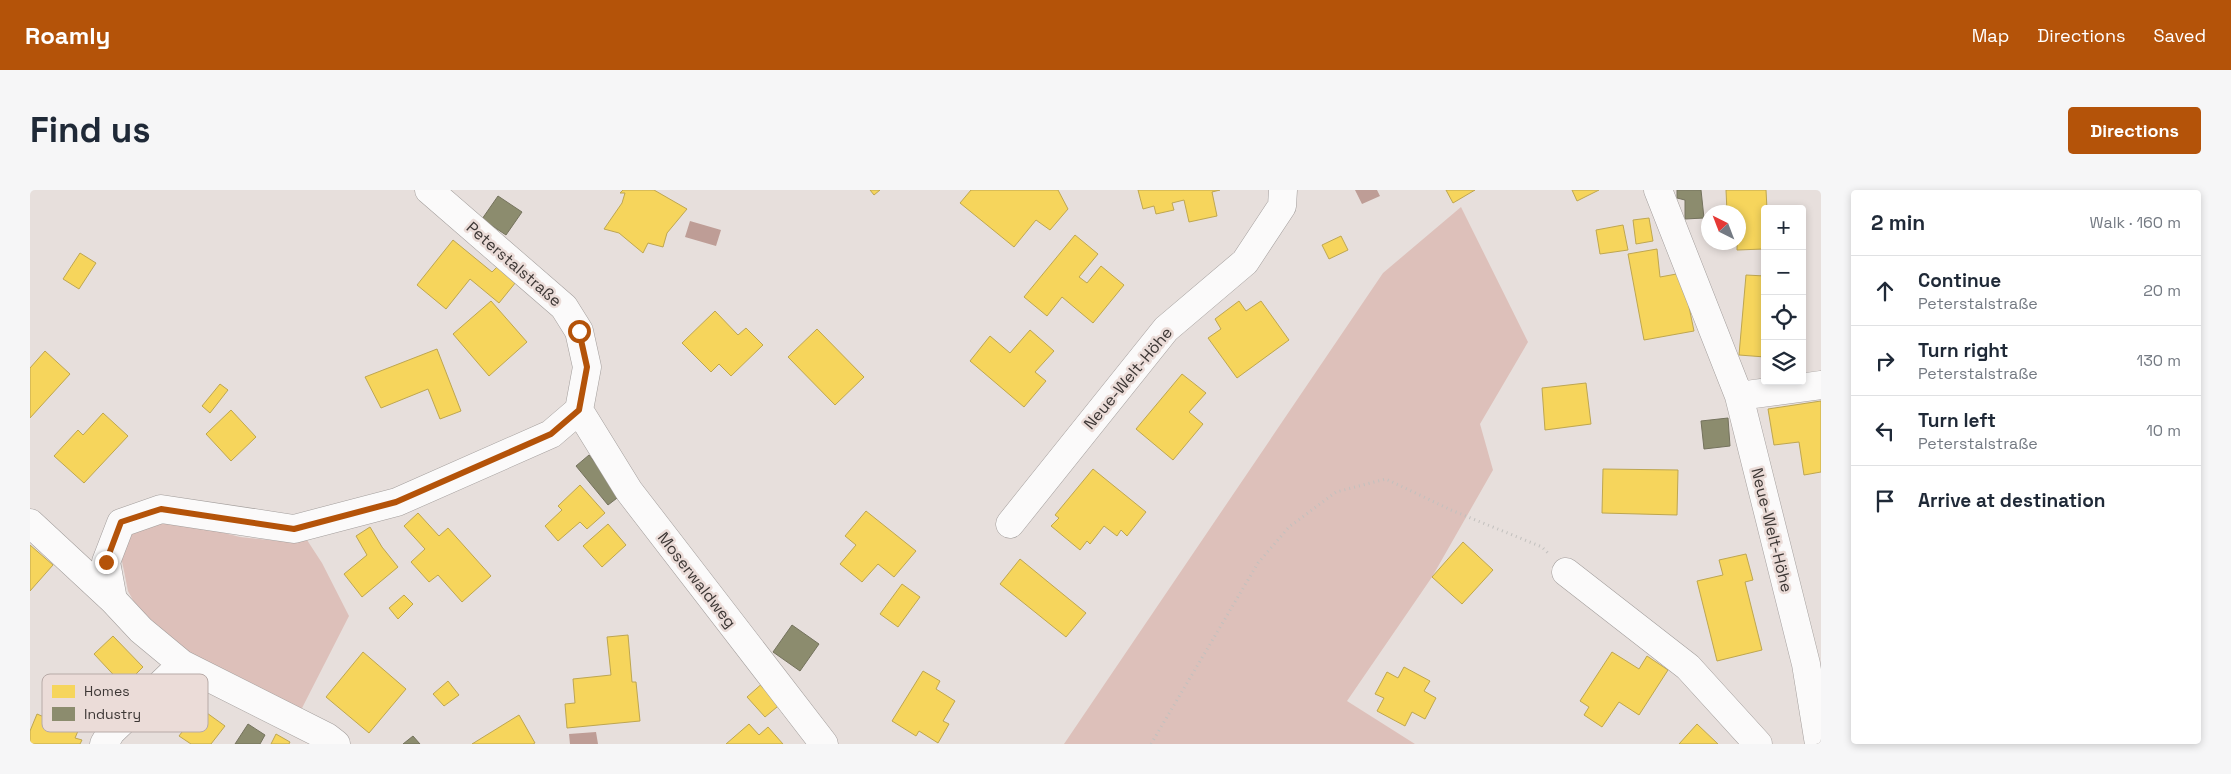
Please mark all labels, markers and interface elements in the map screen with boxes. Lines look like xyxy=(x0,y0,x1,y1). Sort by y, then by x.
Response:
text: Roamly xyxy=(25,20,110,51)
text: Map xyxy=(1972,24,2009,47)
text: Directions xyxy=(2037,24,2126,47)
text: Saved xyxy=(2154,24,2206,47)
button: Directions xyxy=(2068,107,2201,154)
text: Find us xyxy=(30,108,151,152)
north arrow xyxy=(1701,205,1746,250)
map controls xyxy=(1761,205,1806,385)
button: + xyxy=(1761,205,1806,250)
text: 2 min xyxy=(1871,209,1925,236)
text: Walk · 160 m xyxy=(2090,212,2181,233)
street label: Peterstalstraße xyxy=(462,217,566,311)
button: − xyxy=(1761,250,1806,295)
text: Continue xyxy=(1918,268,2001,293)
icon: ahead xyxy=(1871,277,1899,305)
text: 20 m xyxy=(2143,280,2181,301)
text: Peterstalstraße xyxy=(1918,293,2038,314)
button: locate xyxy=(1761,295,1806,340)
route start xyxy=(568,320,591,343)
street label: Neue-Welt-Höhe xyxy=(1079,322,1177,434)
text: Turn right xyxy=(1918,338,2008,363)
button: layers xyxy=(1761,340,1806,385)
icon: right xyxy=(1871,347,1899,375)
text: 130 m xyxy=(2137,350,2181,371)
text: Peterstalstraße xyxy=(1918,363,2038,384)
text: Turn left xyxy=(1918,408,1996,433)
icon: left xyxy=(1871,417,1899,445)
text: 10 m xyxy=(2146,420,2181,441)
text: Peterstalstraße xyxy=(1918,433,2038,454)
street label: Neue-Welt-Höhe xyxy=(1746,466,1798,594)
icon: arrive xyxy=(1871,487,1899,515)
text: Arrive at destination xyxy=(1918,488,2106,513)
street label: Moserwaldweg xyxy=(653,528,741,632)
route end xyxy=(95,551,118,574)
legend xyxy=(42,674,208,732)
text: Homes xyxy=(84,682,130,700)
text: Industry xyxy=(84,705,141,723)

